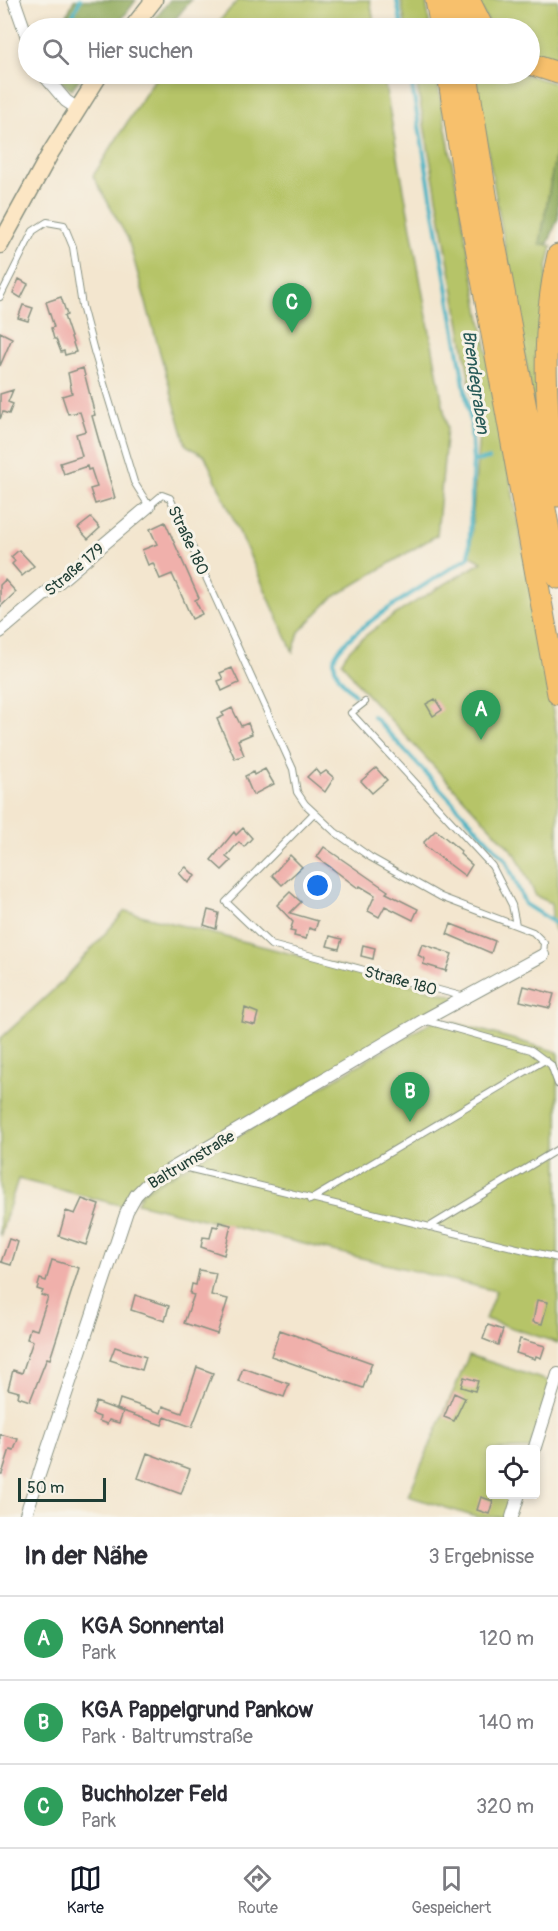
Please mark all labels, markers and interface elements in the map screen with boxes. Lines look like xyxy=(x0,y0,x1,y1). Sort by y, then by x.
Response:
search box xyxy=(18,18,540,84)
icon: search xyxy=(39,35,72,68)
text: Hier suchen xyxy=(87,37,193,65)
pin: C xyxy=(272,284,312,333)
water label: Brendegraben xyxy=(457,329,494,436)
street label: Straße 180 xyxy=(163,503,213,578)
street label: Straße 179 xyxy=(41,539,109,601)
pin: A xyxy=(462,690,500,740)
your location xyxy=(303,871,332,900)
street label: Straße 180 xyxy=(362,962,439,1000)
pin: B xyxy=(390,1072,430,1122)
street label: Baltrumstraße xyxy=(145,1126,238,1194)
map controls xyxy=(486,1445,540,1499)
button: locate xyxy=(486,1445,540,1499)
scale bar xyxy=(18,1475,106,1502)
text: 50 m xyxy=(27,1478,64,1498)
text: In der Nähe xyxy=(24,1540,147,1572)
text: 3 Ergebnisse xyxy=(429,1544,534,1569)
text: KGA Sonnental xyxy=(81,1612,224,1640)
text: A xyxy=(37,1626,50,1651)
text: 120 m xyxy=(479,1626,534,1651)
text: Park xyxy=(81,1640,116,1665)
text: KGA Pappelgrund Pankow xyxy=(81,1696,313,1724)
text: B xyxy=(38,1710,49,1735)
text: 140 m xyxy=(479,1710,534,1735)
text: Park · Baltrumstraße xyxy=(81,1724,253,1749)
text: Buchholzer Feld xyxy=(81,1780,228,1808)
text: C xyxy=(37,1794,50,1819)
text: 320 m xyxy=(476,1794,534,1819)
text: Park xyxy=(81,1808,116,1833)
tab: Karte xyxy=(67,1862,104,1918)
tab: Route xyxy=(238,1862,278,1918)
tab: Gespeichert xyxy=(412,1862,491,1918)

